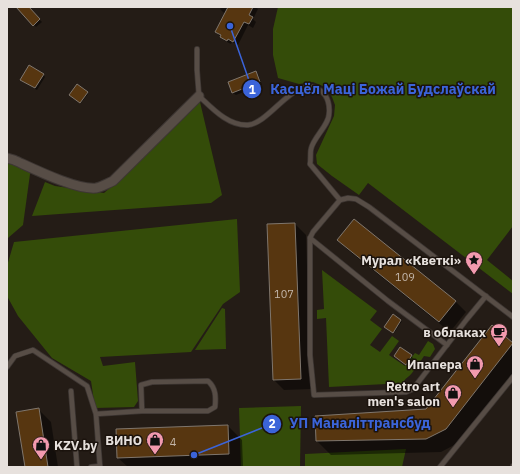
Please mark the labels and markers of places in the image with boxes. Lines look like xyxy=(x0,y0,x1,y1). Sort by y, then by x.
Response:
callout: Касцёл Маці Божай Будслаўскай xyxy=(242,76,503,102)
place icon: Мурал «Кветкі» xyxy=(464,250,484,275)
place label: Мурал «Кветкі» xyxy=(361,252,461,269)
cafe icon: в облаках xyxy=(489,322,509,347)
place label: в облаках xyxy=(423,324,487,341)
shop icon: Ипапера xyxy=(465,354,485,379)
place label: Ипапера xyxy=(407,356,462,373)
place label: Retro art men's salon xyxy=(367,378,440,410)
shop icon: Retro art men's salon xyxy=(443,383,463,408)
callout: УП Маналіттрансбуд xyxy=(262,411,439,437)
shop icon: ВИНО xyxy=(145,430,165,455)
place label: ВИНО xyxy=(105,432,142,449)
shop icon: KZV.by xyxy=(31,435,51,460)
place label: KZV.by xyxy=(54,437,97,454)

